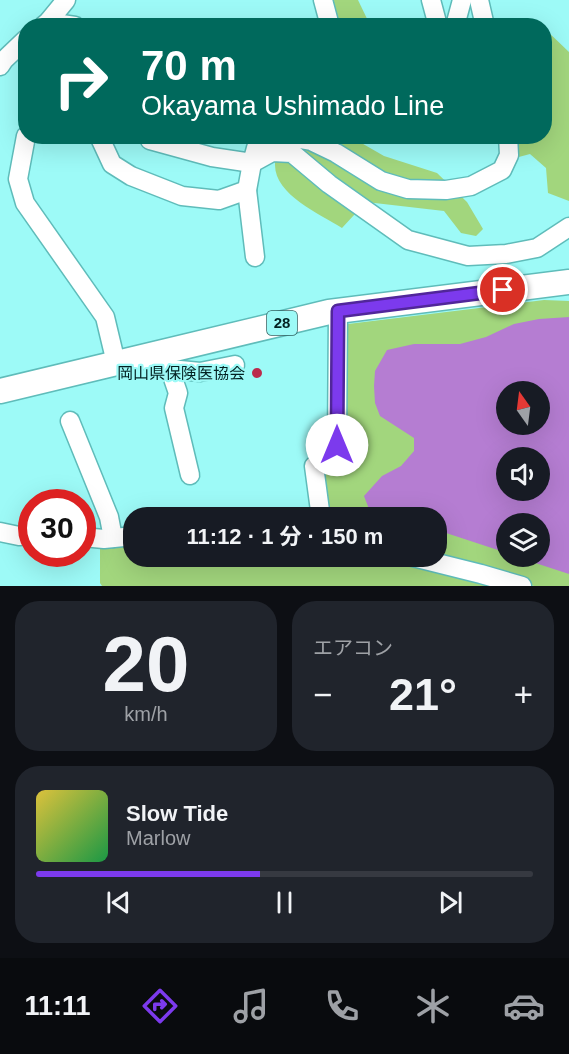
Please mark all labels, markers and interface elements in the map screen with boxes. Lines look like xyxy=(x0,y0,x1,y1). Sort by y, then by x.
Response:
icon: right xyxy=(42,42,120,120)
text: 70 m xyxy=(141,42,237,89)
text: Okayama Ushimado Line xyxy=(141,91,444,121)
pin xyxy=(477,264,528,315)
icon: arrive xyxy=(486,273,519,306)
road number: 28 xyxy=(267,311,297,335)
place label: 岡山県保険医協会 xyxy=(117,365,245,382)
marker: 岡山県保険医協会 xyxy=(250,366,264,380)
north arrow xyxy=(496,381,550,435)
map controls xyxy=(496,381,550,567)
position arrow xyxy=(305,413,369,477)
button: sound xyxy=(496,447,550,501)
speed limit sign: 30 xyxy=(18,489,96,567)
button: layers xyxy=(496,513,550,567)
text: 11:12 · 1 分 · 150 m xyxy=(187,524,383,549)
text: 20 xyxy=(103,620,189,708)
text: エアコン xyxy=(313,637,393,659)
text: 21° xyxy=(389,669,457,720)
text: − xyxy=(313,676,332,713)
text: + xyxy=(514,676,533,713)
text: km/h xyxy=(124,703,168,725)
text: Slow Tide xyxy=(126,801,228,826)
text: Marlow xyxy=(126,827,190,849)
icon: previous xyxy=(102,886,135,919)
icon: pause xyxy=(268,886,301,919)
icon: next xyxy=(434,886,467,919)
icon: directions xyxy=(139,985,181,1027)
icon: music xyxy=(230,985,272,1027)
icon: phone xyxy=(321,985,363,1027)
icon: climate xyxy=(412,985,454,1027)
icon: car xyxy=(503,985,545,1027)
text: 11:11 xyxy=(24,991,90,1021)

